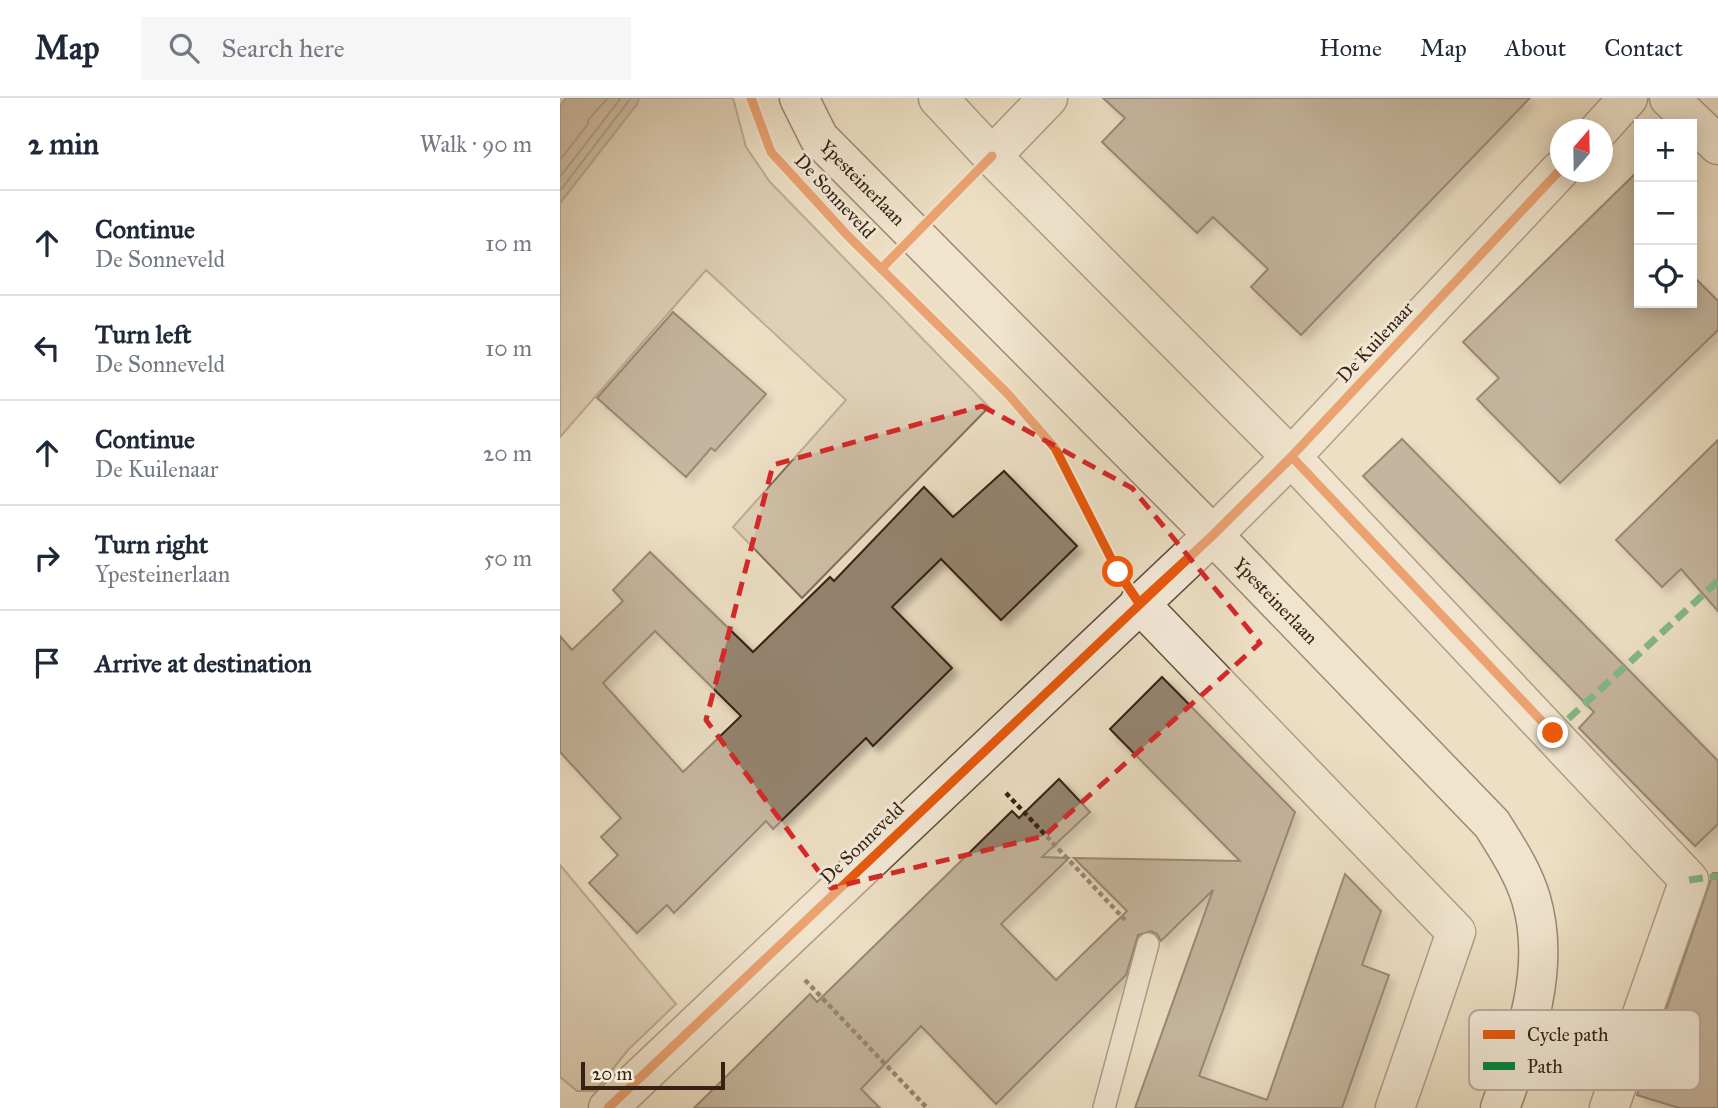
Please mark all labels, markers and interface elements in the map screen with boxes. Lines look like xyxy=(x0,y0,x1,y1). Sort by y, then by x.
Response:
search box xyxy=(141,17,631,80)
text: Map xyxy=(35,28,99,68)
icon: search xyxy=(165,29,203,67)
text: Search here xyxy=(221,32,345,64)
text: Home xyxy=(1319,33,1382,63)
text: Map xyxy=(1420,33,1467,63)
text: About xyxy=(1505,33,1566,63)
text: Contact xyxy=(1604,33,1683,63)
north arrow xyxy=(1550,119,1613,182)
map controls xyxy=(1634,119,1697,308)
button: + xyxy=(1634,119,1697,182)
text: 2 min xyxy=(28,126,99,162)
text: Walk · 90 m xyxy=(420,130,532,158)
street label: Ypesteinerlaan xyxy=(815,134,910,230)
street label: De Sonneveld xyxy=(790,149,880,243)
button: − xyxy=(1634,182,1697,245)
text: Continue xyxy=(95,213,195,245)
icon: ahead xyxy=(28,224,66,262)
text: 10 m xyxy=(485,229,532,257)
text: De Sonneveld xyxy=(95,245,225,273)
button: locate xyxy=(1634,245,1697,308)
street label: De Kuilenaar xyxy=(1332,296,1419,387)
text: Turn left xyxy=(95,318,191,350)
icon: left xyxy=(28,329,66,367)
text: 10 m xyxy=(485,334,532,362)
text: De Sonneveld xyxy=(95,350,225,378)
text: Continue xyxy=(95,423,195,455)
icon: ahead xyxy=(28,434,66,472)
text: 20 m xyxy=(483,439,532,467)
text: De Kuilenaar xyxy=(95,455,218,483)
text: Turn right xyxy=(95,528,208,560)
icon: right xyxy=(28,539,66,577)
text: 50 m xyxy=(484,544,532,572)
street label: Ypesteinerlaan xyxy=(1229,552,1323,649)
route start xyxy=(1102,556,1133,587)
text: Ypesteinerlaan xyxy=(95,560,230,588)
icon: arrive xyxy=(28,644,66,682)
text: Arrive at destination xyxy=(95,647,312,679)
route end xyxy=(1537,717,1568,748)
street label: De Sonneveld xyxy=(815,797,909,889)
legend xyxy=(1469,1010,1700,1090)
text: Cycle path xyxy=(1527,1023,1609,1046)
text: Path xyxy=(1527,1055,1563,1078)
scale bar xyxy=(581,1059,724,1091)
text: 20 m xyxy=(592,1062,633,1085)

